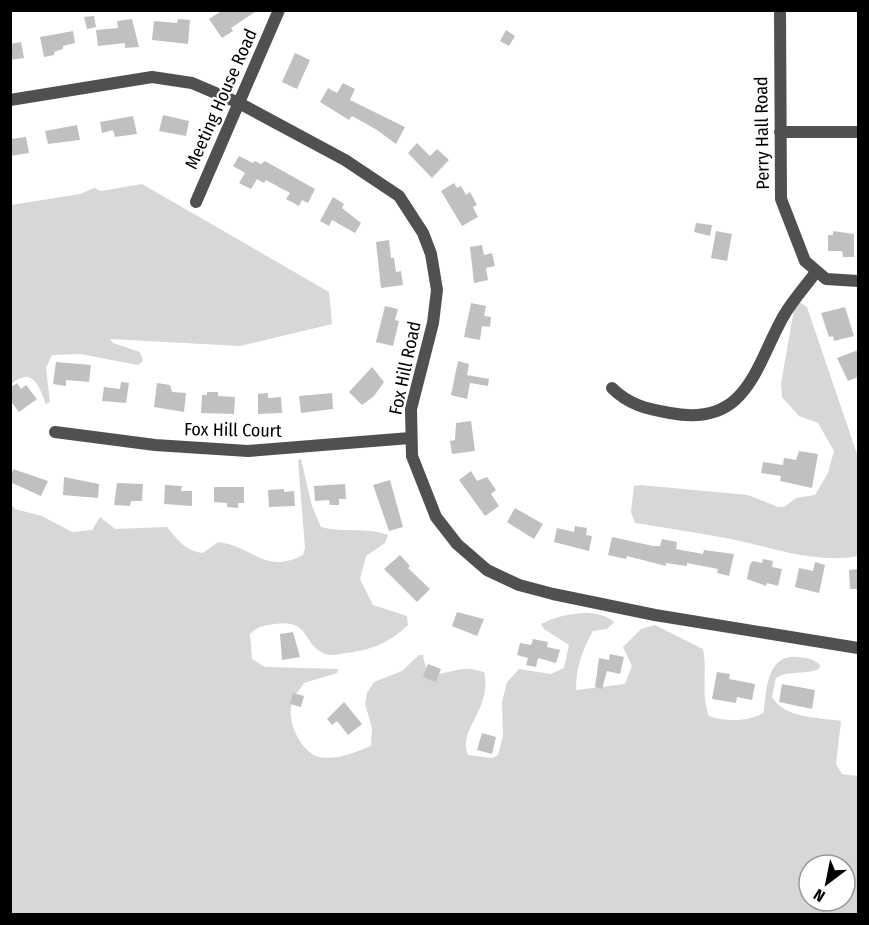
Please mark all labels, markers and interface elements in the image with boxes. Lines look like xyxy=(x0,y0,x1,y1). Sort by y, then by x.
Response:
street label: Meeting House Road xyxy=(180,26,262,172)
street label: Perry Hall Road xyxy=(750,76,774,190)
street label: Fox Hill Road xyxy=(384,319,426,417)
street label: Fox Hill Court xyxy=(184,418,282,442)
north arrow xyxy=(797,853,857,913)
text: N xyxy=(810,885,828,906)

